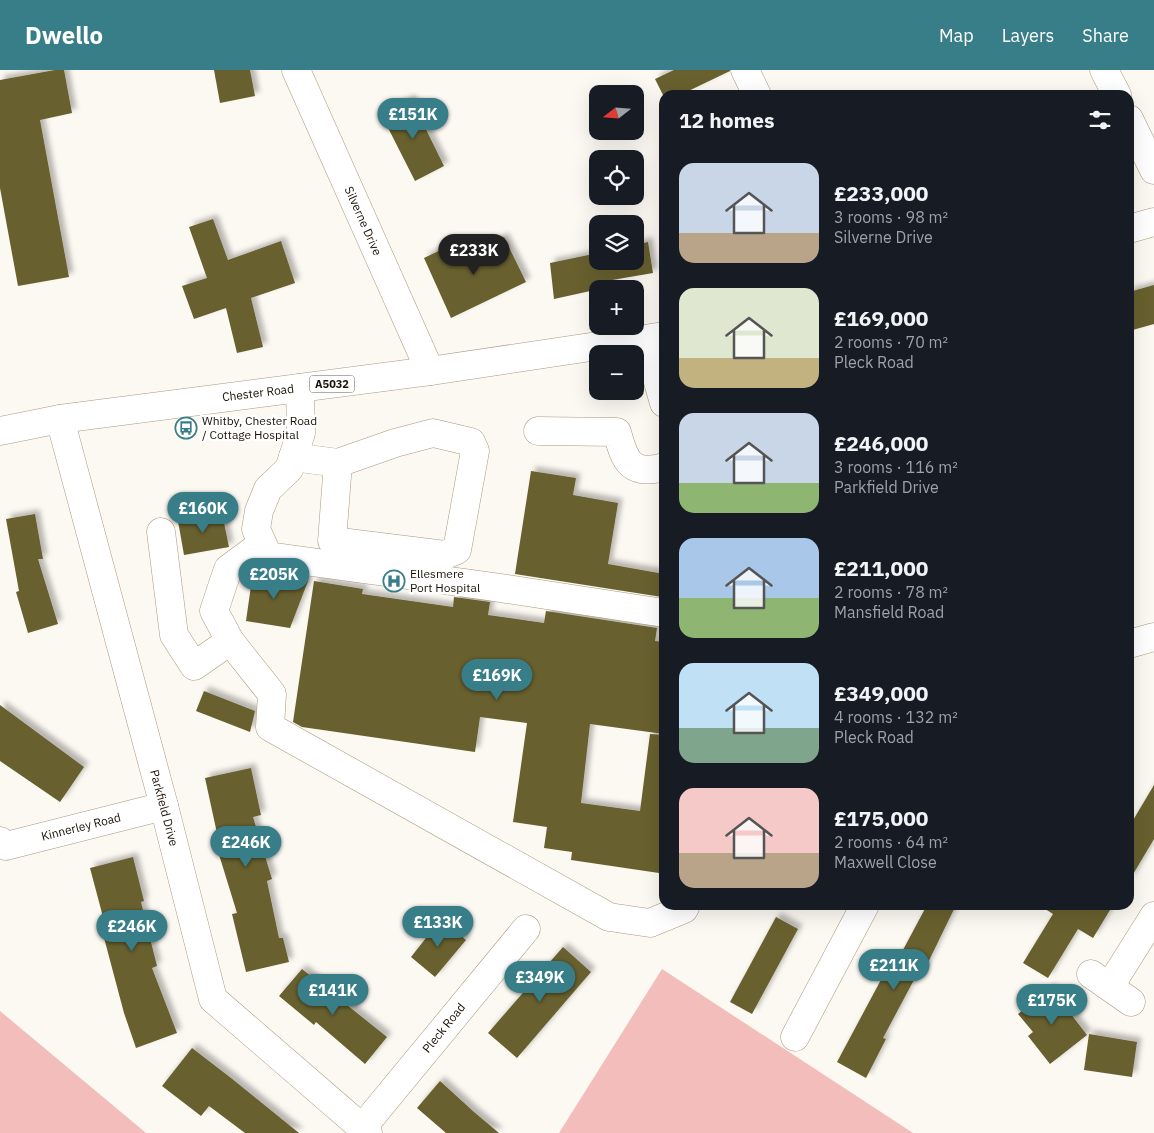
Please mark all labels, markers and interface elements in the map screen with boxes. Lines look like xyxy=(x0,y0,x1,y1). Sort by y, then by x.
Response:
text: Dwello xyxy=(25,19,103,51)
text: Map xyxy=(939,24,974,47)
text: Layers xyxy=(1002,24,1054,47)
text: Share xyxy=(1082,24,1129,47)
north arrow xyxy=(589,85,644,140)
map controls xyxy=(589,85,644,400)
pin: £151K xyxy=(378,98,448,140)
text: £151K xyxy=(388,104,438,124)
text: 12 homes xyxy=(679,106,775,134)
icon: filters xyxy=(1086,106,1114,134)
button: locate xyxy=(589,150,644,205)
text: £233,000 xyxy=(834,179,928,207)
icon: home xyxy=(719,183,779,243)
street label: Silverne Drive xyxy=(342,184,386,258)
text: 3 rooms · 98 m² xyxy=(834,207,948,227)
button: layers xyxy=(589,215,644,270)
text: Silverne Drive xyxy=(834,227,933,247)
pin: £233K xyxy=(439,234,509,276)
text: £233K xyxy=(449,240,499,260)
button: + xyxy=(589,280,644,335)
text: £169,000 xyxy=(834,304,928,332)
icon: home xyxy=(719,308,779,368)
text: 2 rooms · 70 m² xyxy=(834,332,948,352)
button: − xyxy=(589,345,644,400)
text: Pleck Road xyxy=(834,352,914,372)
road number: A5032 xyxy=(310,376,354,392)
street label: Chester Road xyxy=(221,381,295,404)
place label: Whitby, Chester Road / Cottage Hospital xyxy=(202,413,317,442)
bus stop icon: Whitby, Chester Road / Cottage Hospital xyxy=(174,416,198,440)
text: £246,000 xyxy=(834,429,928,457)
icon: home xyxy=(719,433,779,493)
text: 3 rooms · 116 m² xyxy=(834,457,958,477)
text: Parkfield Drive xyxy=(834,477,939,497)
pin: £160K xyxy=(168,492,238,534)
text: £160K xyxy=(178,498,228,518)
text: £211,000 xyxy=(834,554,928,582)
pin: £205K xyxy=(239,558,309,600)
icon: home xyxy=(719,558,779,618)
text: £205K xyxy=(249,564,299,584)
place label: Ellesmere Port Hospital xyxy=(410,566,480,595)
hospital icon: Ellesmere Port Hospital xyxy=(382,569,406,593)
text: 2 rooms · 78 m² xyxy=(834,582,948,602)
text: Mansfield Road xyxy=(834,602,944,622)
pin: £169K xyxy=(462,658,532,701)
text: £169K xyxy=(472,665,522,685)
text: £349,000 xyxy=(834,679,928,707)
icon: home xyxy=(719,683,779,743)
text: 4 rooms · 132 m² xyxy=(834,707,958,727)
text: Pleck Road xyxy=(834,727,914,747)
street label: Parkfield Drive xyxy=(147,768,182,848)
text: £175,000 xyxy=(834,804,928,832)
icon: home xyxy=(719,808,779,868)
street label: Kinnerley Road xyxy=(40,809,122,844)
pin: £246K xyxy=(211,826,281,868)
text: £246K xyxy=(221,832,271,852)
text: 2 rooms · 64 m² xyxy=(834,832,948,852)
text: Maxwell Close xyxy=(834,852,937,872)
pin: £133K xyxy=(403,906,473,948)
pin: £246K xyxy=(97,910,167,952)
text: £133K xyxy=(413,912,463,932)
text: £246K xyxy=(107,916,157,936)
pin: £211K xyxy=(859,948,929,991)
text: £211K xyxy=(869,955,919,975)
pin: £349K xyxy=(505,960,575,1003)
text: £349K xyxy=(515,967,565,987)
pin: £141K xyxy=(298,974,368,1016)
text: £141K xyxy=(308,980,358,1000)
pin: £175K xyxy=(1017,984,1087,1026)
text: £175K xyxy=(1027,990,1077,1010)
street label: Pleck Road xyxy=(419,1000,468,1056)

